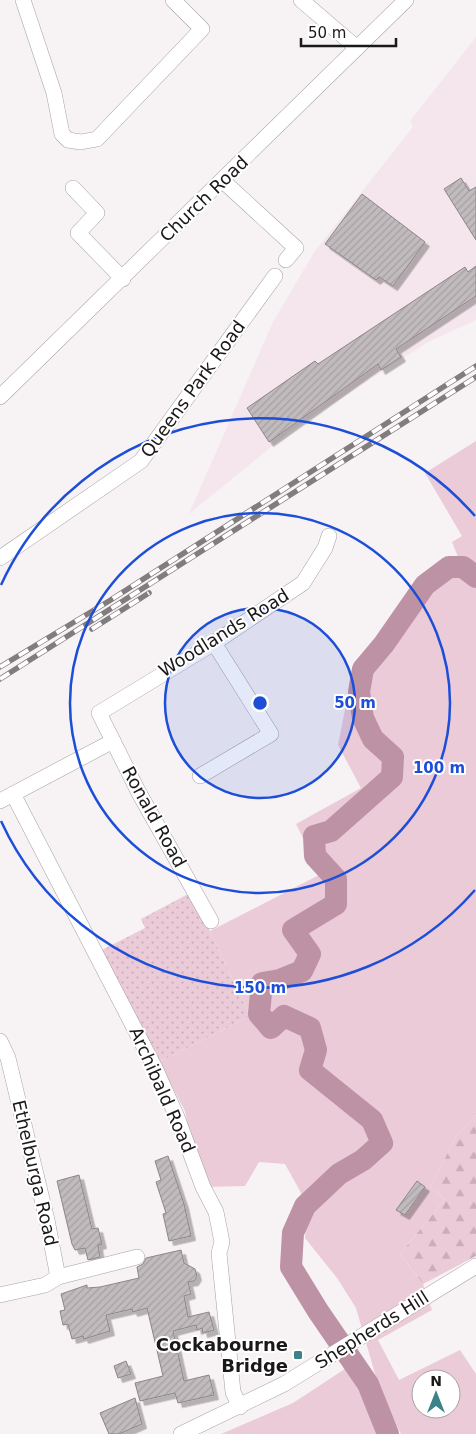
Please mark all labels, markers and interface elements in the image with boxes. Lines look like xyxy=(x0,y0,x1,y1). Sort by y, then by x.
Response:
scale bar xyxy=(301,15,396,47)
text: 50 m xyxy=(308,24,346,42)
street label: Church Road xyxy=(155,151,252,246)
street label: Queens Park Road xyxy=(136,316,249,461)
street label: Woodlands Road xyxy=(155,584,293,681)
centre of rings xyxy=(251,694,269,712)
text: 50 m xyxy=(334,694,376,712)
text: 100 m xyxy=(413,759,465,777)
street label: Ronald Road xyxy=(118,762,191,871)
text: 150 m xyxy=(234,979,286,997)
street label: Archibald Road xyxy=(125,1024,200,1156)
street label: Ethelburga Road xyxy=(8,1098,62,1248)
street label: Shepherds Hill xyxy=(311,1286,432,1373)
place label: Cockabourne Bridge xyxy=(156,1334,288,1376)
marker: Cockabourne Bridge xyxy=(292,1349,304,1361)
north arrow xyxy=(411,1369,461,1419)
text: N xyxy=(430,1373,442,1389)

